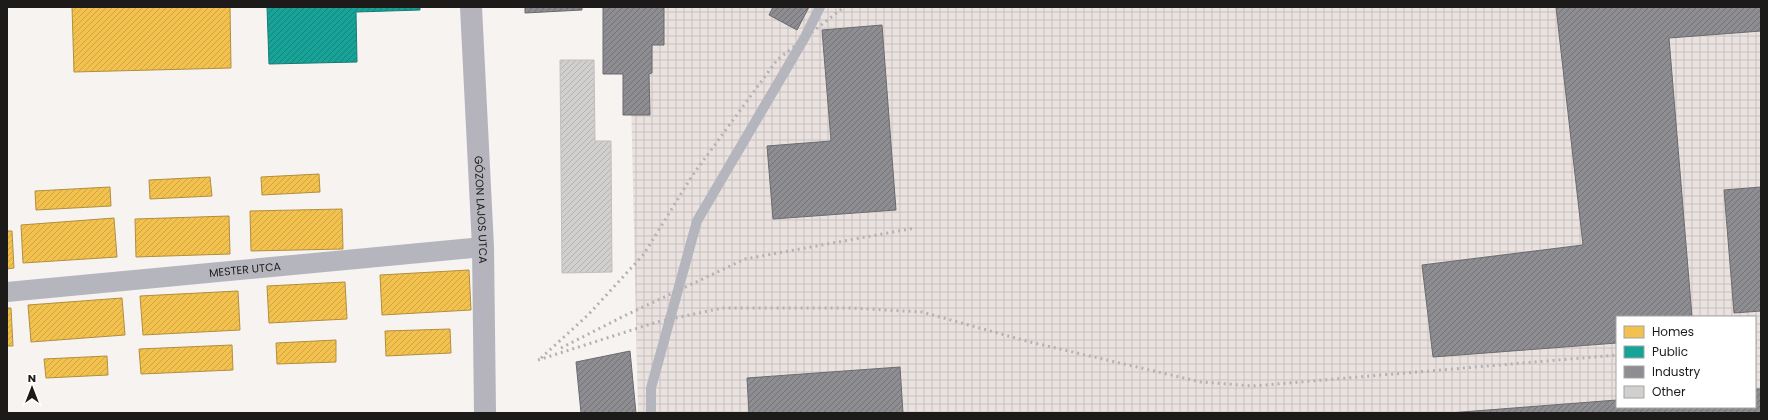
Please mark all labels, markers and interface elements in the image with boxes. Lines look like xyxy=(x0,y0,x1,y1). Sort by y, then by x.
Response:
street label: GÓZON LAJOS UTCA xyxy=(470,155,491,264)
street label: MESTER UTCA xyxy=(208,258,282,281)
legend xyxy=(1616,316,1756,408)
text: Homes xyxy=(1652,323,1694,340)
text: Public xyxy=(1652,343,1688,360)
text: Industry xyxy=(1652,363,1701,380)
north arrow xyxy=(12,368,52,408)
text: N xyxy=(28,370,36,386)
text: Other xyxy=(1652,383,1686,400)

